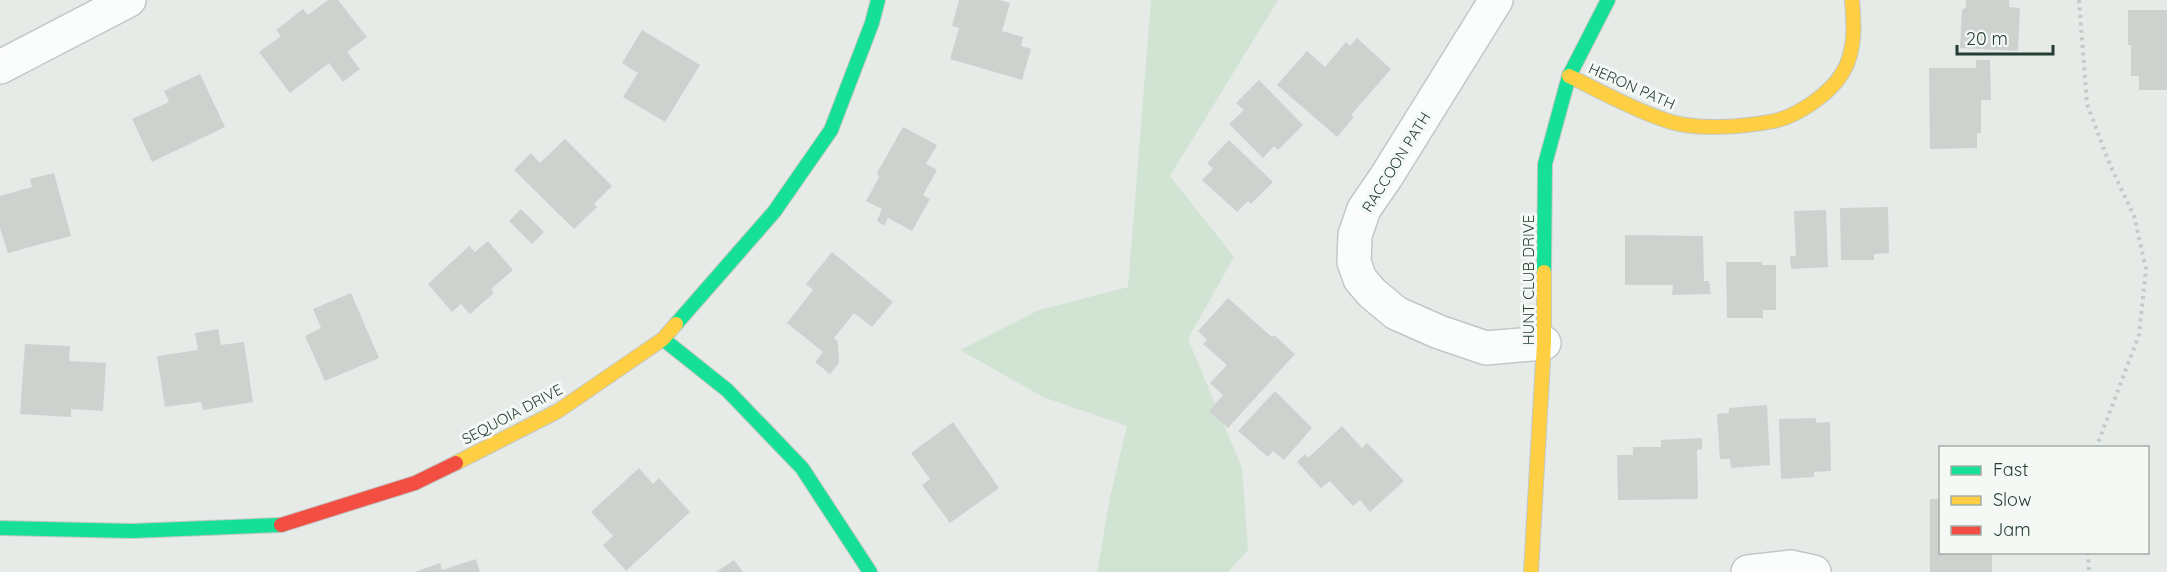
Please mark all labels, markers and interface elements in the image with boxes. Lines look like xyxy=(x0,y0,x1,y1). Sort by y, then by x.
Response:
scale bar xyxy=(1957,18,2053,56)
text: 20 m xyxy=(1966,27,2008,50)
street label: HERON PATH xyxy=(1586,58,1678,114)
street label: RACCOON PATH xyxy=(1358,108,1434,216)
street label: HUNT CLUB DRIVE xyxy=(1519,215,1538,345)
street label: SEQUOIA DRIVE xyxy=(458,379,566,449)
legend xyxy=(1939,446,2149,554)
text: Fast xyxy=(1993,458,2028,481)
text: Slow xyxy=(1993,488,2031,511)
text: Jam xyxy=(1993,518,2031,541)

